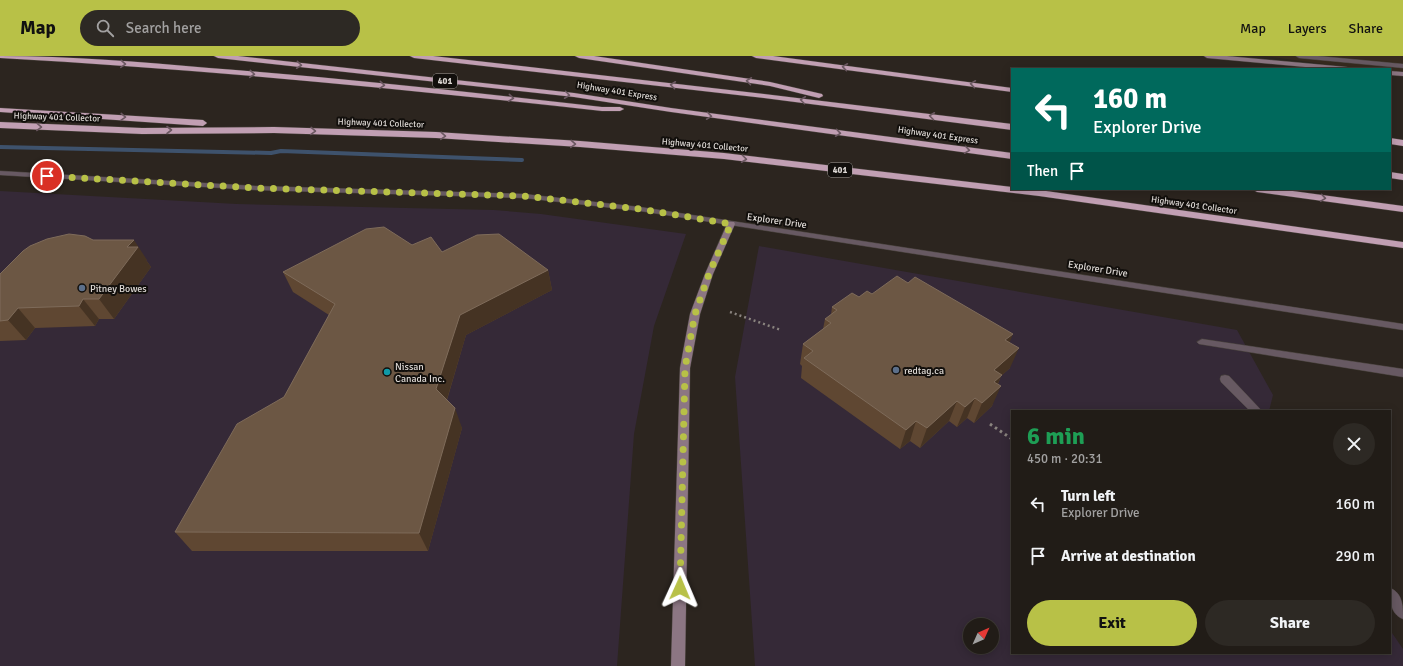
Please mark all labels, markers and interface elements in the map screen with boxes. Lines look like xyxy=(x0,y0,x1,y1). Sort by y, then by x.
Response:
search box xyxy=(80,10,360,46)
text: Map xyxy=(20,16,56,40)
icon: search xyxy=(94,17,116,39)
text: Search here xyxy=(126,19,201,37)
text: Map xyxy=(1240,20,1266,37)
text: Layers xyxy=(1288,20,1327,37)
text: Share xyxy=(1349,20,1383,37)
one-way arrow xyxy=(120,60,126,69)
one-way arrow xyxy=(296,60,302,69)
one-way arrow xyxy=(841,63,848,72)
one-way arrow xyxy=(249,69,255,78)
road number: 401 xyxy=(433,74,457,88)
one-way arrow xyxy=(746,77,752,86)
street label: Highway 401 Express xyxy=(576,80,658,103)
one-way arrow xyxy=(970,80,976,89)
one-way arrow xyxy=(379,81,385,90)
one-way arrow xyxy=(670,81,677,90)
text: 160 m xyxy=(1093,82,1167,116)
icon: left xyxy=(1027,84,1079,136)
one-way arrow xyxy=(564,90,570,99)
one-way arrow xyxy=(508,93,514,102)
one-way arrow xyxy=(800,96,806,105)
street label: Highway 401 Collector xyxy=(14,110,101,125)
one-way arrow xyxy=(706,111,712,120)
one-way arrow xyxy=(929,112,935,121)
one-way arrow xyxy=(120,113,126,122)
street label: Highway 401 Collector xyxy=(338,116,425,131)
text: Explorer Drive xyxy=(1093,116,1202,138)
one-way arrow xyxy=(36,122,42,131)
street label: Highway 401 Express xyxy=(897,124,979,147)
one-way arrow xyxy=(166,126,172,135)
one-way arrow xyxy=(310,127,316,135)
one-way arrow xyxy=(835,128,841,137)
one-way arrow xyxy=(440,131,446,140)
street label: Highway 401 Collector xyxy=(661,136,749,155)
one-way arrow xyxy=(570,139,576,148)
one-way arrow xyxy=(964,145,970,154)
one-way arrow xyxy=(741,154,747,163)
pin xyxy=(30,159,64,193)
icon: arrive xyxy=(1066,160,1088,182)
text: Then xyxy=(1027,162,1058,180)
road number: 401 xyxy=(828,163,852,177)
icon: arrive xyxy=(36,165,58,187)
one-way arrow xyxy=(1320,193,1326,202)
street label: Highway 401 Collector xyxy=(1150,194,1238,217)
street label: Explorer Drive xyxy=(746,211,808,231)
street label: Explorer Drive xyxy=(1067,258,1129,280)
marker: Pitney Bowes xyxy=(77,283,87,293)
place label: Pitney Bowes xyxy=(90,283,147,295)
place label: Nissan Canada Inc. xyxy=(395,361,445,385)
marker: redtag.ca xyxy=(891,365,901,375)
place label: redtag.ca xyxy=(904,365,944,377)
marker: Nissan Canada Inc. xyxy=(382,367,392,377)
text: 6 min xyxy=(1027,421,1085,451)
button: close xyxy=(1333,423,1375,465)
text: 450 m · 20:31 xyxy=(1027,451,1103,467)
text: Turn left xyxy=(1061,487,1115,505)
icon: left xyxy=(1027,493,1049,515)
text: 160 m xyxy=(1335,495,1375,513)
text: Explorer Drive xyxy=(1061,505,1139,521)
icon: arrive xyxy=(1027,545,1049,567)
text: Arrive at destination xyxy=(1061,547,1196,565)
text: 290 m xyxy=(1335,547,1375,565)
position arrow xyxy=(659,567,701,609)
button: Exit xyxy=(1027,600,1197,646)
button: Share xyxy=(1205,600,1375,646)
north arrow xyxy=(963,618,999,654)
map controls xyxy=(963,618,999,654)

